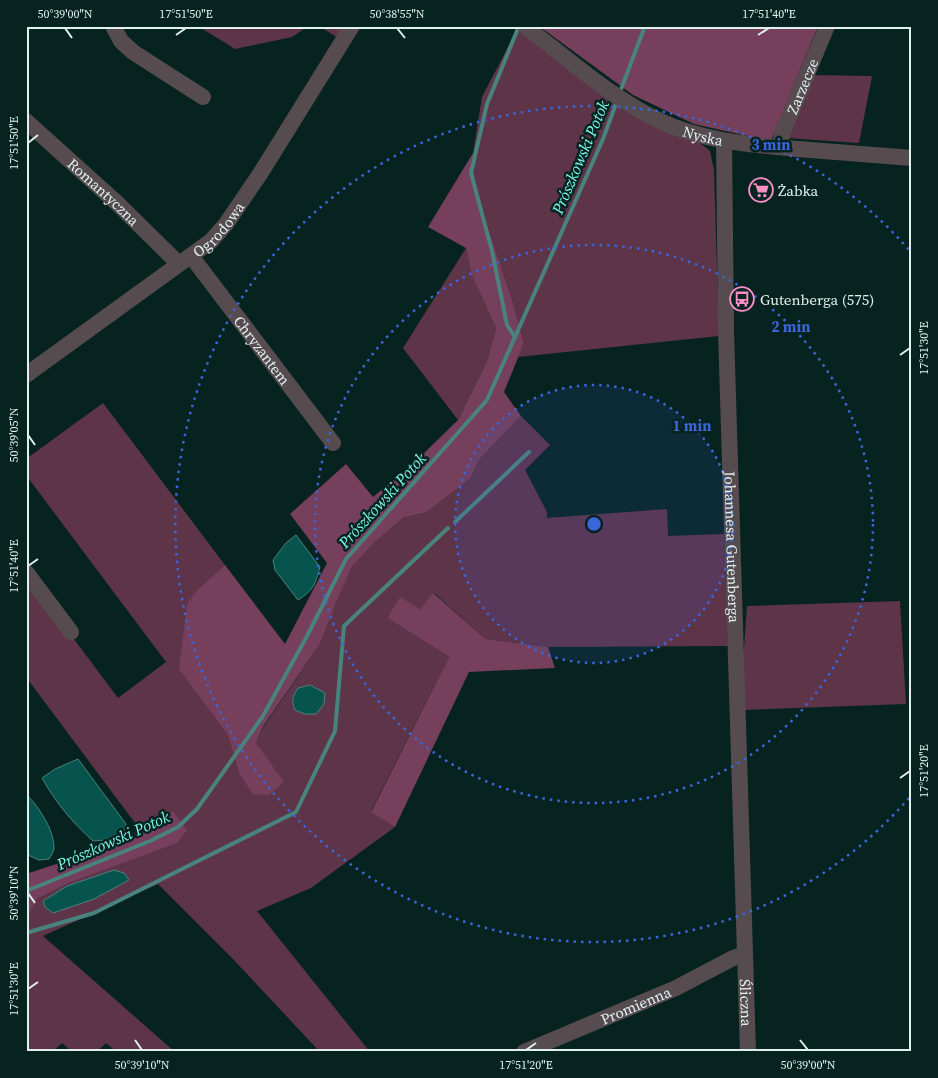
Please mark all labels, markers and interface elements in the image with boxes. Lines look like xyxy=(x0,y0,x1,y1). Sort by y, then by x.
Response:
text: 50°39'00"N xyxy=(37,6,93,22)
text: 17°51'50"E xyxy=(159,6,213,22)
text: 50°38'55"N xyxy=(369,6,425,22)
text: 17°51'40"E xyxy=(742,6,796,22)
street label: Zarzecze xyxy=(781,55,823,117)
water label: Prószkowski Potok xyxy=(546,96,614,218)
text: 17°51'50"E xyxy=(6,116,22,170)
street label: Nyska xyxy=(680,120,725,151)
text: 3 min xyxy=(752,134,790,155)
street label: Romantyczna xyxy=(63,153,145,230)
supermarket icon: Żabka xyxy=(748,177,774,203)
place label: Żabka xyxy=(778,180,819,201)
street label: Ogrodowa xyxy=(188,197,249,262)
bus stop icon: Gutenberga (575) xyxy=(729,286,755,312)
place label: Gutenberga (575) xyxy=(760,289,874,310)
street label: Chryzantem xyxy=(229,311,296,389)
text: 2 min xyxy=(772,316,810,337)
text: 17°51'30"E xyxy=(916,321,932,375)
text: 50°39'05"N xyxy=(6,407,22,463)
text: 1 min xyxy=(673,415,711,436)
water label: Prószkowski Potok xyxy=(333,447,431,553)
street label: Johannesa Gutenberga xyxy=(720,470,745,623)
centre of rings xyxy=(585,515,603,533)
text: 17°51'40"E xyxy=(6,539,22,593)
text: 17°51'20"E xyxy=(916,744,932,798)
water label: Prószkowski Potok xyxy=(52,805,173,875)
text: 50°39'10"N xyxy=(6,865,22,921)
text: 17°51'30"E xyxy=(6,962,22,1016)
street label: Śliczna xyxy=(735,979,758,1027)
street label: Promienna xyxy=(597,981,674,1029)
text: 50°39'10"N xyxy=(114,1057,170,1073)
text: 17°51'20"E xyxy=(499,1057,553,1073)
text: 50°39'00"N xyxy=(780,1057,836,1073)

